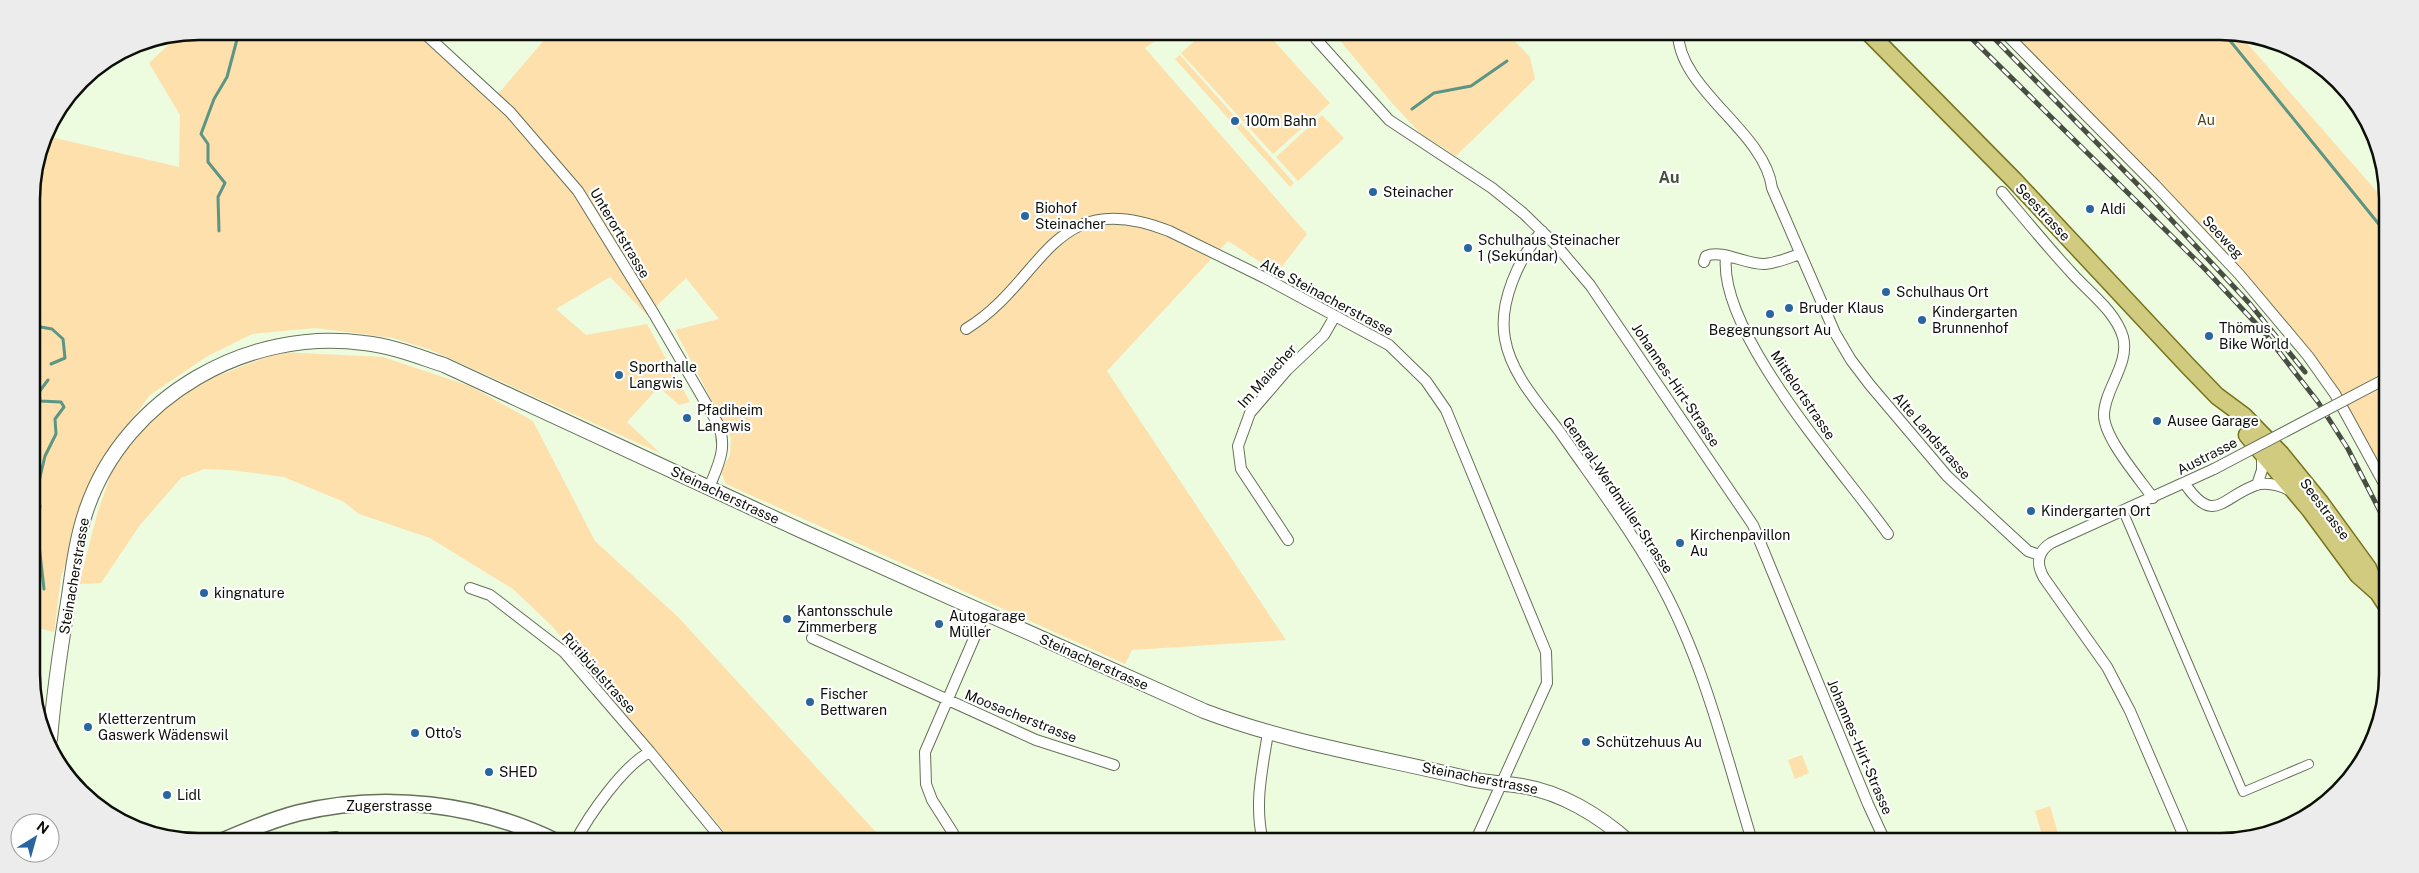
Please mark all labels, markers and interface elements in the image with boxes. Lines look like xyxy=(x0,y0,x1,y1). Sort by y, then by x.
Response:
park label: Au xyxy=(2197,112,2215,128)
place label: 100m Bahn xyxy=(1245,113,1317,129)
marker: 100m Bahn xyxy=(1229,115,1241,127)
district label: Au xyxy=(1659,168,1679,187)
street label: Seestrasse xyxy=(2012,180,2074,244)
place label: Steinacher xyxy=(1383,184,1454,200)
street label: Unterortstrasse xyxy=(587,185,653,281)
marker: Steinacher xyxy=(1367,186,1379,198)
place label: Biohof Steinacher xyxy=(1035,200,1106,232)
place label: Aldi xyxy=(2100,201,2126,217)
marker: Aldi xyxy=(2084,203,2096,215)
marker: Biohof Steinacher xyxy=(1019,210,1031,222)
street label: Seeweg xyxy=(2199,212,2247,262)
place label: Schulhaus Steinacher 1 (Sekundar) xyxy=(1478,232,1620,264)
marker: Schulhaus Steinacher 1 (Sekundar) xyxy=(1462,242,1474,254)
street label: Alte Steinacherstrasse xyxy=(1258,255,1396,339)
place label: Schulhaus Ort xyxy=(1896,284,1989,300)
marker: Schulhaus Ort xyxy=(1880,286,1892,298)
place label: Bruder Klaus xyxy=(1799,300,1884,316)
marker: Bruder Klaus xyxy=(1783,302,1795,314)
place label: Kindergarten Brunnenhof xyxy=(1932,304,2018,336)
marker: Begegnungsort Au xyxy=(1764,308,1776,320)
marker: Kindergarten Brunnenhof xyxy=(1916,314,1928,326)
street label: Johannes-Hirt-Strasse xyxy=(1629,320,1723,450)
place label: Thömus Bike World xyxy=(2219,320,2289,352)
place label: Begegnungsort Au xyxy=(1709,322,1831,338)
marker: Thömus Bike World xyxy=(2203,330,2215,342)
street label: Im Maiacher xyxy=(1234,341,1300,411)
street label: Mittelortstrasse xyxy=(1767,348,1839,442)
place label: Sporthalle Langwis xyxy=(629,359,697,391)
marker: Sporthalle Langwis xyxy=(613,369,625,381)
street label: Alte Landstrasse xyxy=(1890,389,1974,483)
place label: Pfadiheim Langwis xyxy=(697,402,763,434)
marker: Pfadiheim Langwis xyxy=(681,412,693,424)
place label: Ausee Garage xyxy=(2167,413,2259,429)
street label: General-Werdmüller-Strasse xyxy=(1560,414,1676,576)
marker: Ausee Garage xyxy=(2151,415,2163,427)
street label: Austrasse xyxy=(2174,434,2240,478)
street label: Steinacherstrasse xyxy=(668,463,782,527)
street label: Seestrasse xyxy=(2297,475,2353,543)
place label: Kindergarten Ort xyxy=(2041,503,2151,519)
marker: Kindergarten Ort xyxy=(2025,505,2037,517)
street label: Steinacherstrasse xyxy=(56,516,92,635)
place label: Kirchenpavillon Au xyxy=(1690,527,1790,559)
marker: Kirchenpavillon Au xyxy=(1674,537,1686,549)
place label: kingnature xyxy=(214,585,285,601)
marker: kingnature xyxy=(198,587,210,599)
place label: Kantonsschule Zimmerberg xyxy=(797,603,893,635)
place label: Autogarage Müller xyxy=(949,608,1026,640)
marker: Kantonsschule Zimmerberg xyxy=(781,613,793,625)
marker: Autogarage Müller xyxy=(933,618,945,630)
street label: Rütibüelstrasse xyxy=(559,630,639,716)
street label: Steinacherstrasse xyxy=(1037,631,1151,693)
street label: Johannes-Hirt-Strasse xyxy=(1824,677,1896,817)
place label: Fischer Bettwaren xyxy=(820,686,887,718)
street label: Moosacherstrasse xyxy=(963,686,1079,746)
marker: Fischer Bettwaren xyxy=(804,696,816,708)
place label: Kletterzentrum Gaswerk Wädenswil xyxy=(98,711,229,743)
marker: Kletterzentrum Gaswerk Wädenswil xyxy=(82,721,94,733)
place label: Otto's xyxy=(425,725,462,741)
marker: Otto's xyxy=(409,727,421,739)
place label: Schützehuus Au xyxy=(1596,734,1702,750)
marker: Schützehuus Au xyxy=(1580,736,1592,748)
street label: Steinacherstrasse xyxy=(1421,759,1539,797)
place label: SHED xyxy=(499,764,538,780)
marker: SHED xyxy=(483,766,495,778)
place label: Lidl xyxy=(177,787,201,803)
marker: Lidl xyxy=(161,789,173,801)
street label: Zugerstrasse xyxy=(346,798,432,814)
north arrow xyxy=(10,813,60,863)
text: N xyxy=(34,818,52,837)

